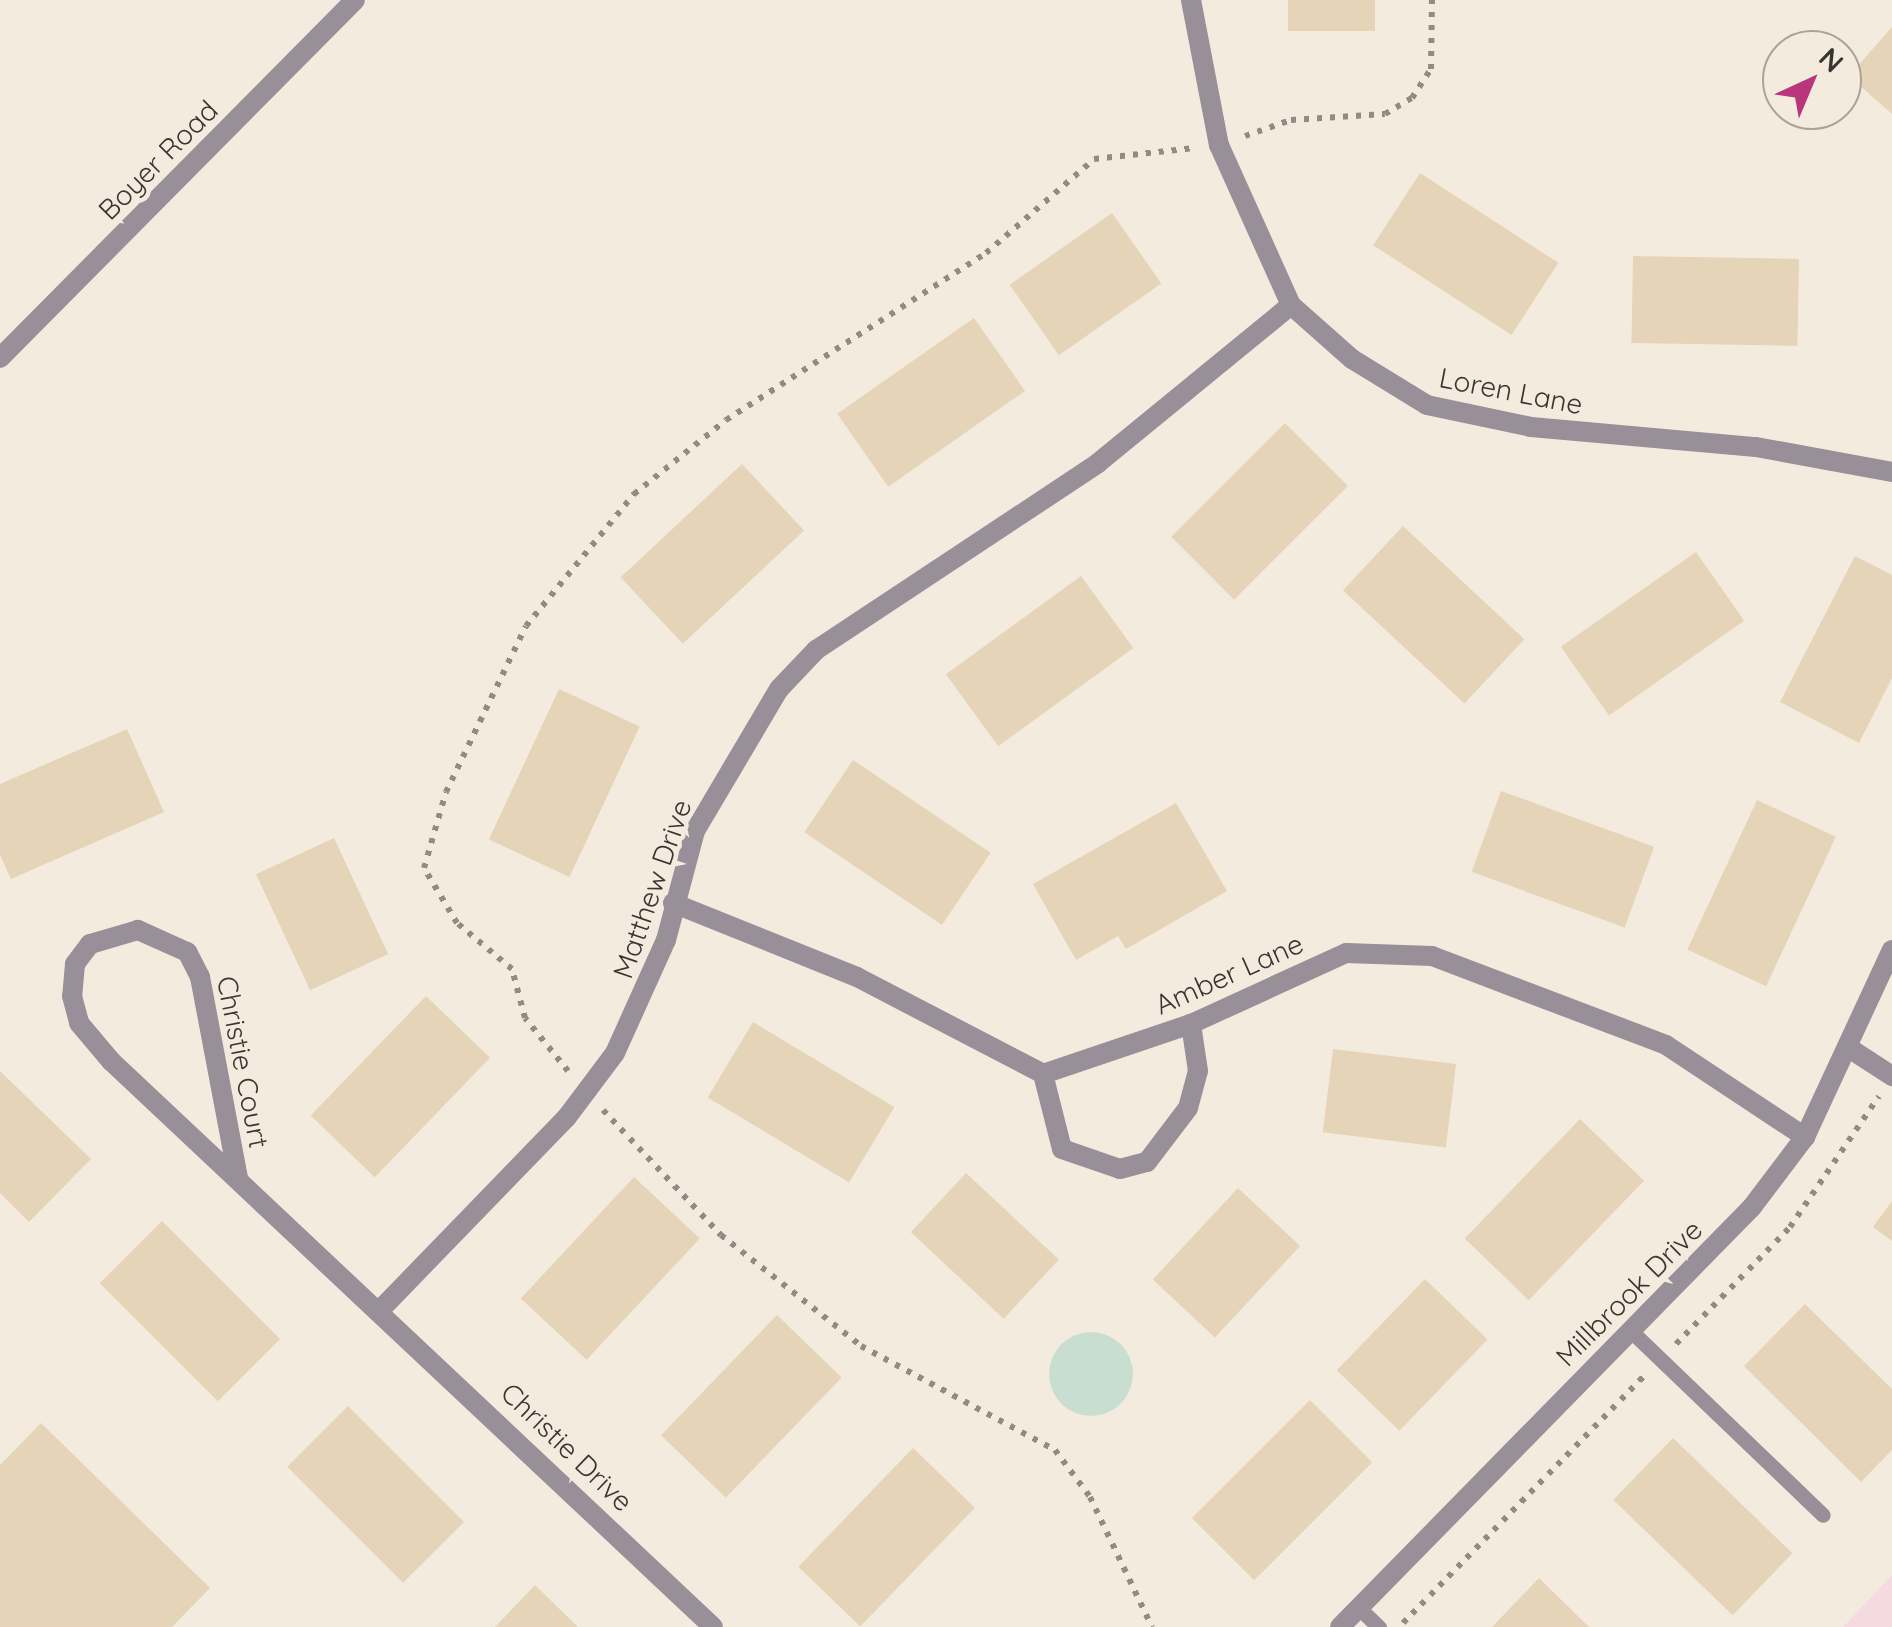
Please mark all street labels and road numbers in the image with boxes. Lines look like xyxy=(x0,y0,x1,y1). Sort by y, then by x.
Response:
street label: Boyer Road xyxy=(91,93,225,227)
street label: Loren Lane xyxy=(1436,361,1586,421)
street label: Matthew Drive xyxy=(606,795,698,983)
street label: Amber Lane xyxy=(1150,926,1308,1022)
street label: Christie Court xyxy=(210,973,276,1151)
street label: Millbrook Drive xyxy=(1549,1213,1709,1373)
street label: Christie Drive xyxy=(494,1376,640,1518)

